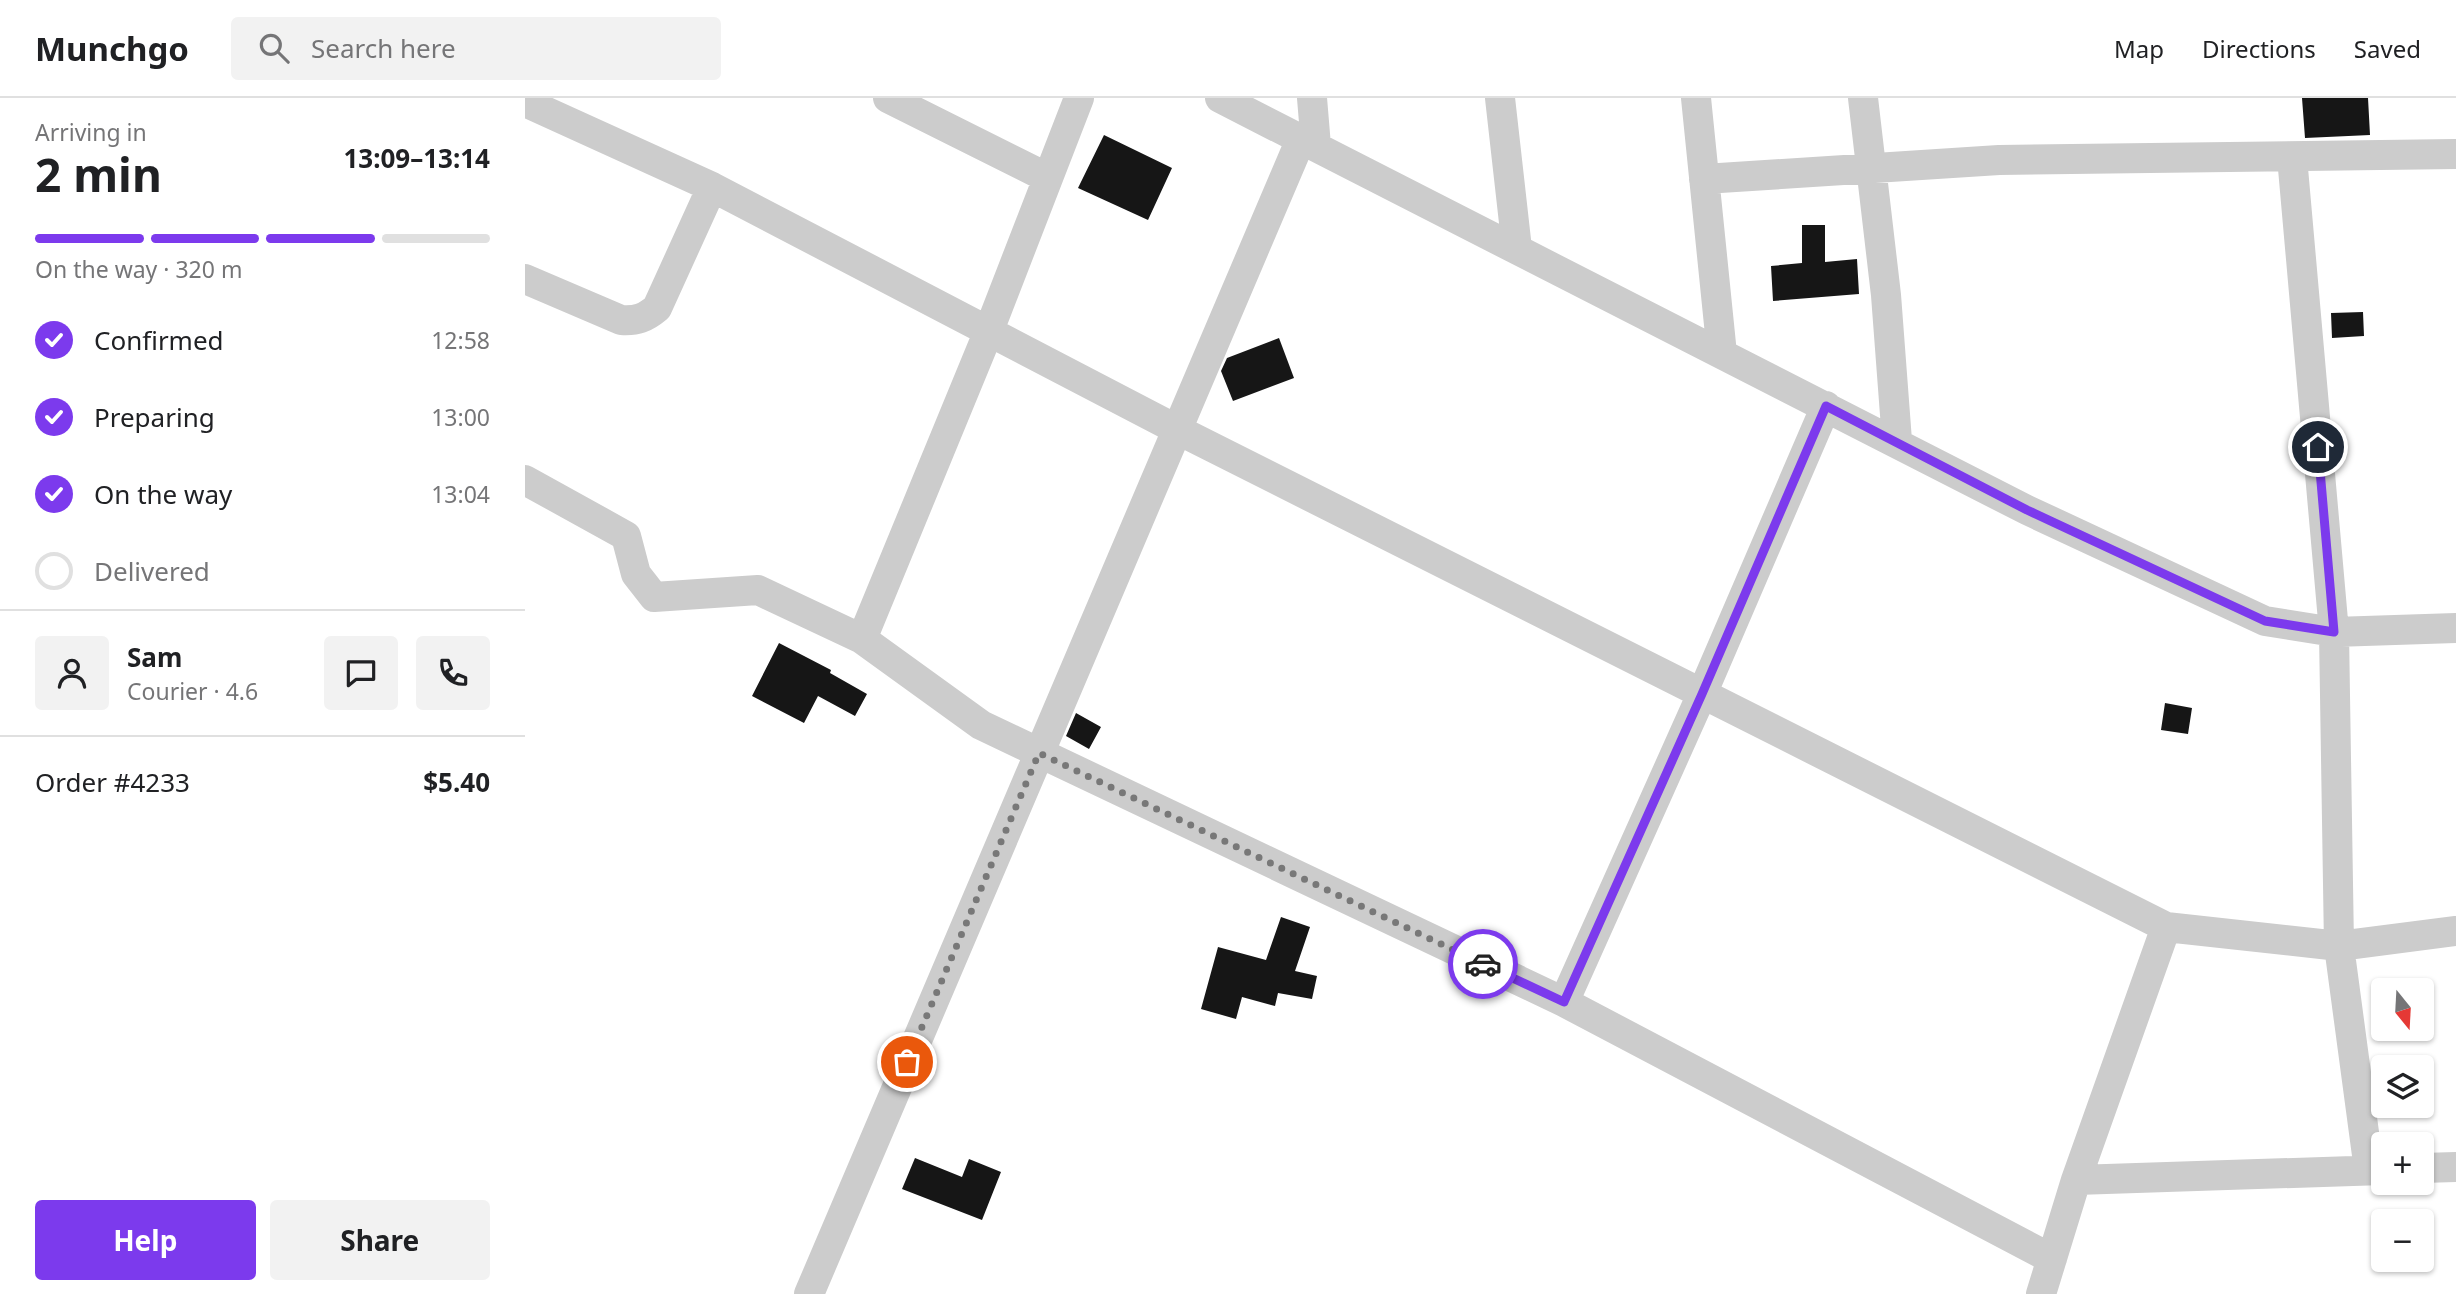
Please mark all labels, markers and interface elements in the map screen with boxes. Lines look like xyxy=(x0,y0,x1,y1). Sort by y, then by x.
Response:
search box xyxy=(231,17,721,80)
text: Munchgo xyxy=(35,26,189,71)
icon: search xyxy=(255,29,293,67)
text: Search here xyxy=(311,30,456,66)
text: Map xyxy=(2114,32,2164,65)
text: Directions xyxy=(2202,32,2316,65)
text: Saved xyxy=(2354,32,2421,65)
text: Arriving in xyxy=(35,116,147,148)
text: 13:09–13:14 xyxy=(343,140,490,176)
text: 2 min xyxy=(35,143,162,205)
text: On the way · 320 m xyxy=(35,253,242,285)
icon: check xyxy=(35,321,73,359)
text: Confirmed xyxy=(94,322,224,358)
text: 12:58 xyxy=(431,324,490,356)
icon: check xyxy=(35,398,73,436)
text: Preparing xyxy=(94,399,215,435)
text: 13:00 xyxy=(431,401,490,433)
pin xyxy=(2288,417,2348,477)
icon: home xyxy=(2299,428,2337,466)
icon: check xyxy=(35,475,73,513)
text: On the way xyxy=(94,476,232,512)
text: 13:04 xyxy=(431,478,490,510)
text: Delivered xyxy=(94,553,210,589)
button: person xyxy=(35,636,109,710)
button: chat xyxy=(324,636,398,710)
button: phone xyxy=(416,636,490,710)
text: Sam xyxy=(127,639,182,675)
text: Courier · 4.6 xyxy=(127,675,258,707)
text: Order #4233 xyxy=(35,764,190,800)
text: $5.40 xyxy=(423,764,490,800)
courier xyxy=(1448,929,1518,999)
icon: car xyxy=(1464,945,1502,983)
north arrow xyxy=(2371,978,2434,1041)
map controls xyxy=(2371,978,2434,1272)
pin xyxy=(877,1032,937,1092)
icon: bag xyxy=(888,1043,926,1081)
button: layers xyxy=(2371,1055,2434,1118)
button: + xyxy=(2371,1132,2434,1195)
button: Help xyxy=(35,1200,256,1280)
button: Share xyxy=(270,1200,490,1280)
button: − xyxy=(2371,1209,2434,1272)

